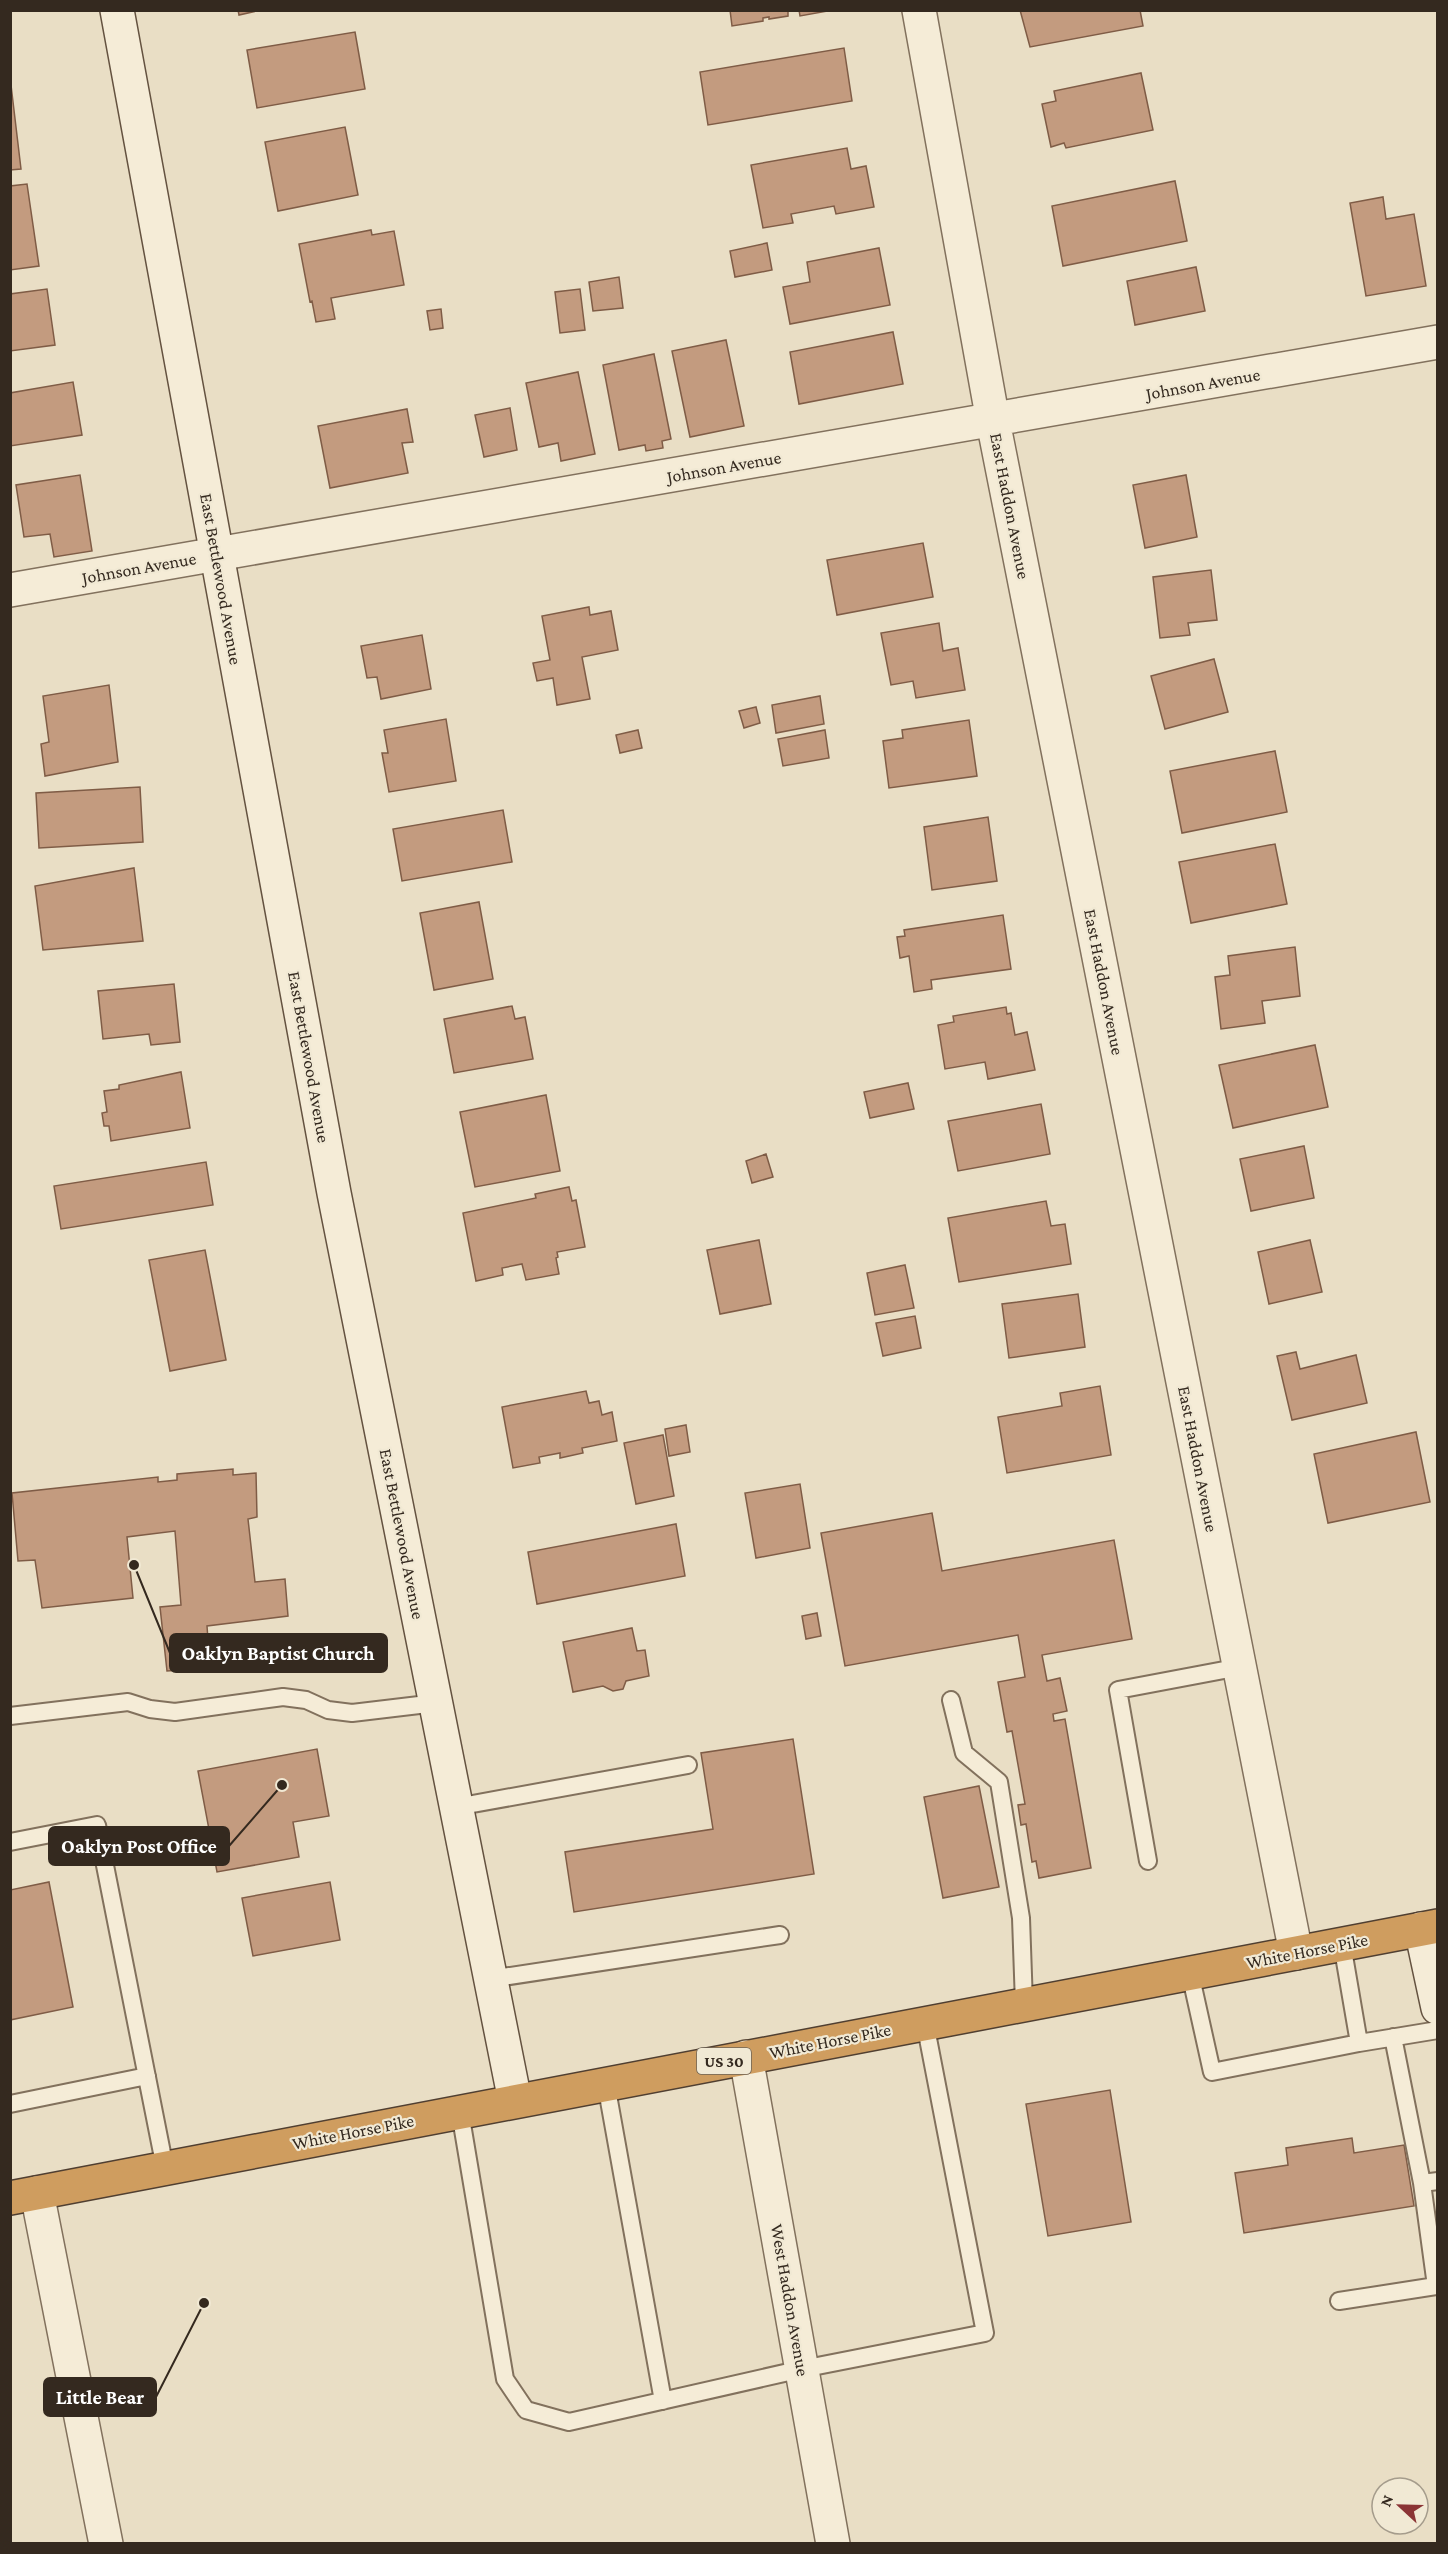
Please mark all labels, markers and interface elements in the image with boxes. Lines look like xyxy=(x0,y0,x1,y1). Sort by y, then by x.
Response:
street label: Johnson Avenue xyxy=(1142,364,1262,404)
street label: East Haddon Avenue xyxy=(986,431,1034,581)
street label: Johnson Avenue xyxy=(663,447,783,487)
street label: East Bettlewood Avenue xyxy=(196,492,246,666)
street label: Johnson Avenue xyxy=(78,548,198,588)
street label: East Haddon Avenue xyxy=(1080,907,1128,1057)
street label: East Bettlewood Avenue xyxy=(284,970,334,1144)
street label: East Haddon Avenue xyxy=(1174,1384,1222,1534)
street label: East Bettlewood Avenue xyxy=(376,1447,428,1621)
callout: Oaklyn Baptist Church xyxy=(170,1634,387,1672)
text: Oaklyn Baptist Church xyxy=(182,1642,375,1664)
callout: Oaklyn Post Office xyxy=(49,1827,229,1865)
text: Oaklyn Post Office xyxy=(61,1835,217,1857)
street label: White Horse Pike xyxy=(1244,1929,1370,1973)
street label: White Horse Pike xyxy=(767,2019,893,2063)
road number: US 30 xyxy=(697,2048,751,2074)
street label: White Horse Pike xyxy=(290,2110,416,2154)
street label: West Haddon Avenue xyxy=(767,2222,813,2378)
callout: Little Bear xyxy=(44,2378,156,2416)
text: Little Bear xyxy=(56,2386,144,2408)
north arrow xyxy=(1370,2476,1430,2536)
text: N xyxy=(1377,2492,1397,2509)

